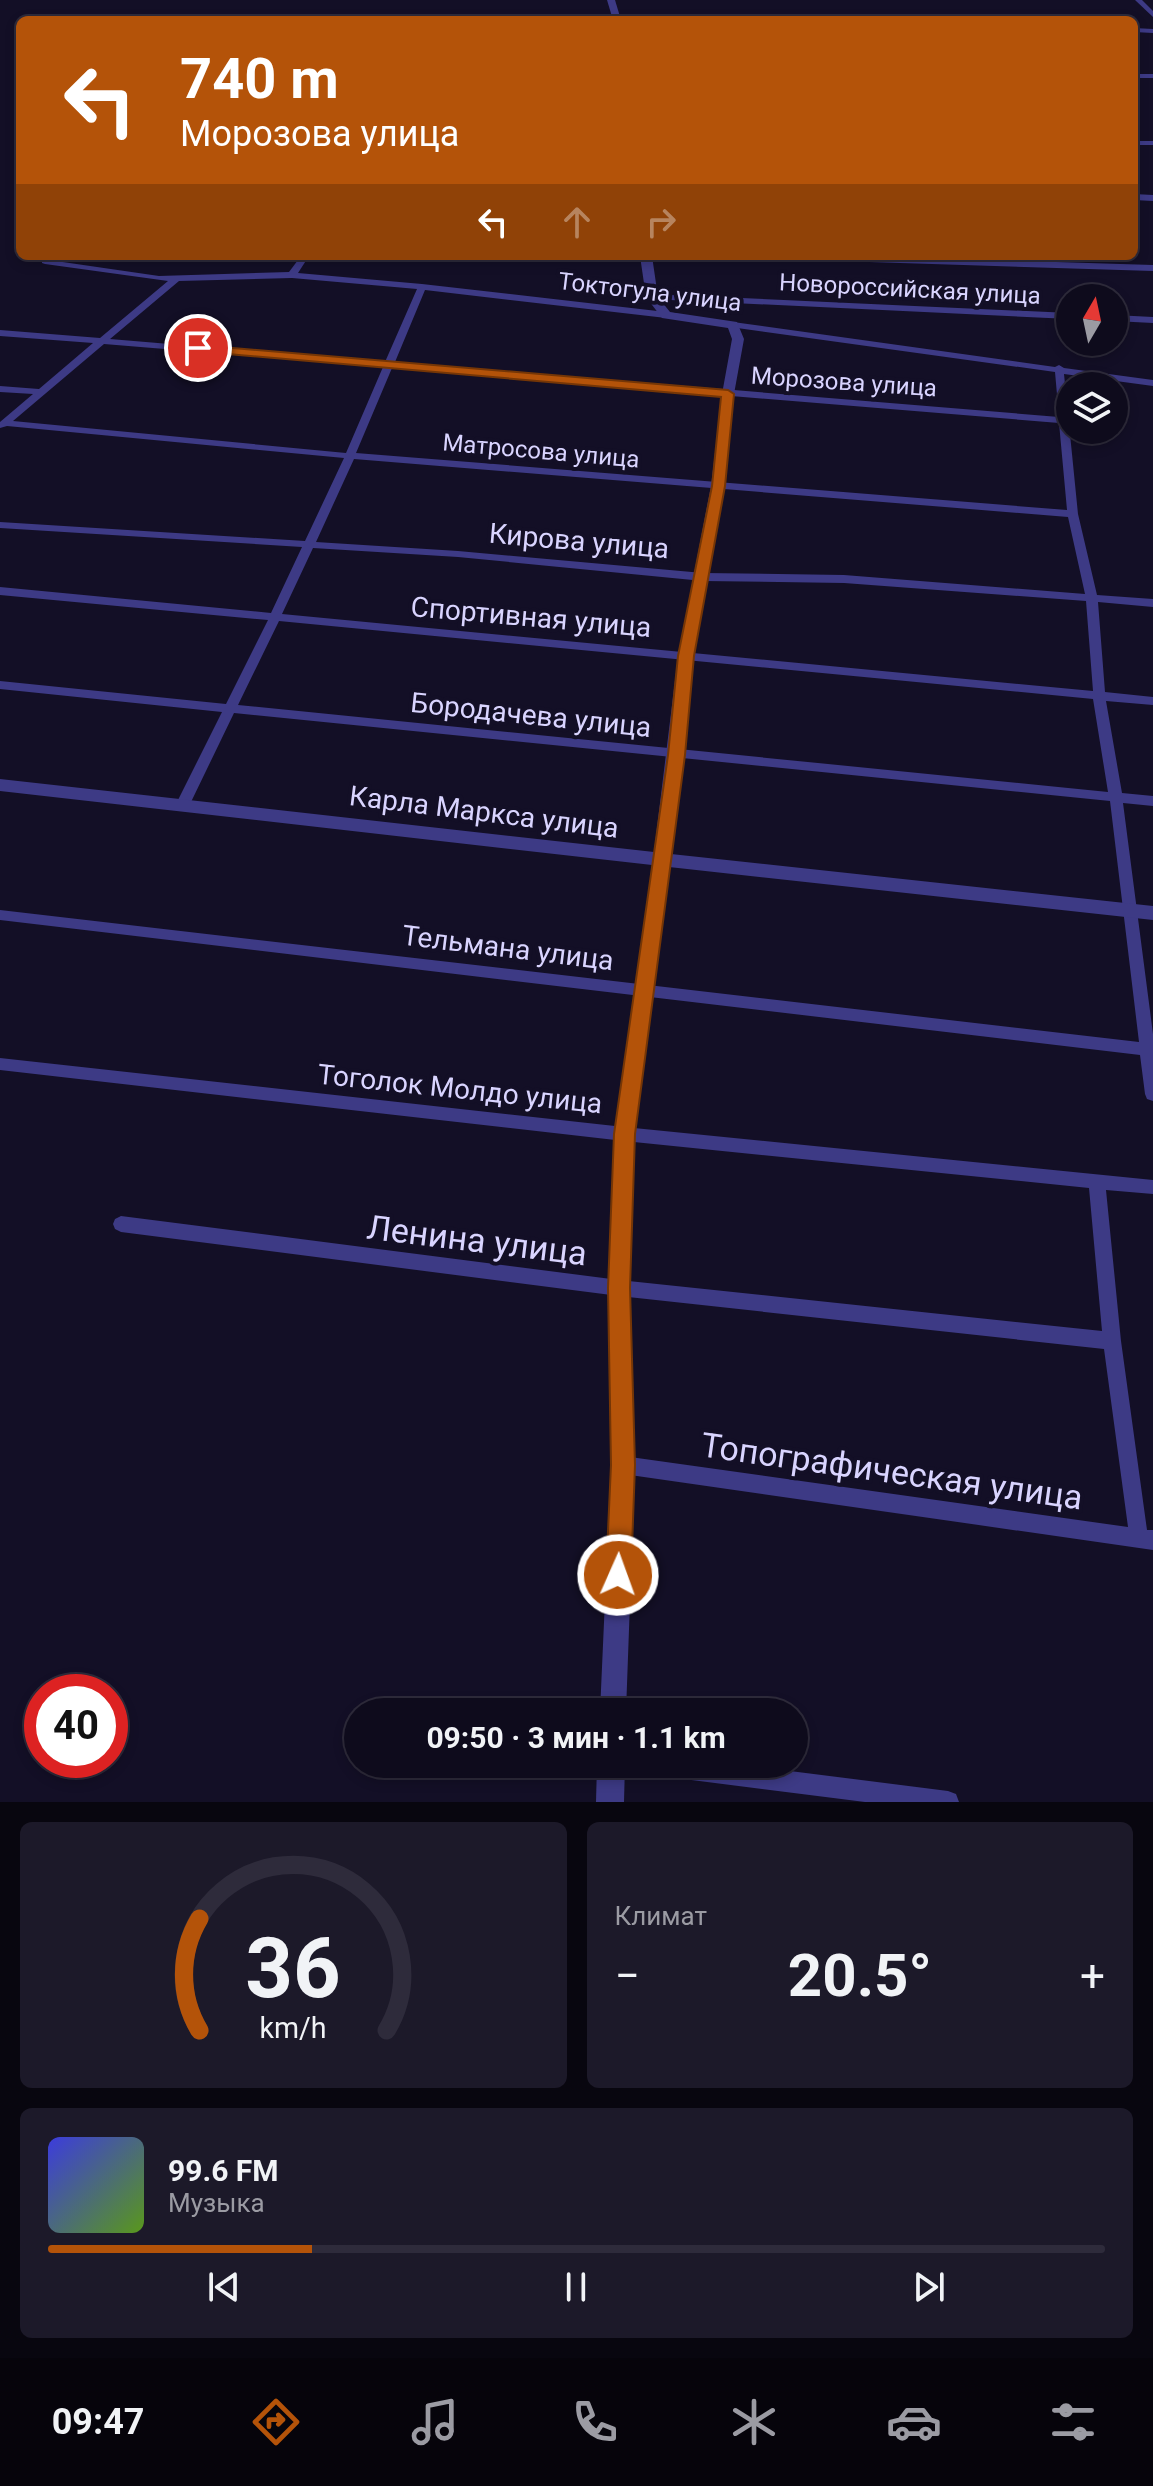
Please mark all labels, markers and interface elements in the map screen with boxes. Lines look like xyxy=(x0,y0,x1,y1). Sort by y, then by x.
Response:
text: 740 m xyxy=(180,46,339,112)
icon: left xyxy=(48,48,152,152)
text: Морозова улица xyxy=(180,113,459,155)
icon: left xyxy=(471,200,515,244)
icon: ahead xyxy=(555,200,599,244)
icon: right xyxy=(639,200,683,244)
street label: Токтогула улица xyxy=(557,267,743,317)
street label: Новороссийская улица xyxy=(779,268,1041,310)
north arrow xyxy=(1056,284,1128,356)
map controls xyxy=(1056,284,1128,444)
pin xyxy=(164,314,232,382)
icon: arrive xyxy=(176,326,220,370)
street label: Морозова улица xyxy=(750,362,938,402)
button: layers xyxy=(1056,372,1128,444)
street label: Матросова улица xyxy=(441,428,641,474)
street label: Кирова улица xyxy=(488,517,670,565)
street label: Спортивная улица xyxy=(409,590,653,644)
street label: Бородачева улица xyxy=(409,686,653,744)
street label: Карла Маркса улица xyxy=(347,779,621,845)
street label: Тельмана улица xyxy=(400,919,616,977)
street label: Тоголок Молдо улица xyxy=(316,1058,604,1120)
street label: Ленина улица xyxy=(365,1207,589,1273)
street label: Топографическая улица xyxy=(699,1424,1085,1518)
position arrow xyxy=(576,1533,660,1617)
speed limit sign: 40 xyxy=(24,1674,128,1778)
text: 09:50 · 3 мин · 1.1 km xyxy=(426,1720,726,1755)
text: Климат xyxy=(615,1901,707,1931)
text: 36 xyxy=(246,1920,341,2017)
text: 20.5° xyxy=(788,1940,932,2011)
text: − xyxy=(615,1950,640,2002)
text: + xyxy=(1080,1950,1105,2002)
text: km/h xyxy=(260,2011,327,2045)
text: 99.6 FM xyxy=(168,2153,279,2188)
text: Музыка xyxy=(168,2188,265,2218)
icon: previous xyxy=(202,2265,246,2309)
icon: pause xyxy=(554,2265,598,2309)
icon: next xyxy=(907,2265,951,2309)
icon: directions xyxy=(248,2394,304,2450)
icon: music xyxy=(407,2394,463,2450)
icon: phone xyxy=(567,2394,623,2450)
icon: climate xyxy=(726,2394,782,2450)
icon: car xyxy=(886,2394,942,2450)
icon: filters xyxy=(1045,2394,1101,2450)
text: 09:47 xyxy=(52,2401,144,2443)

